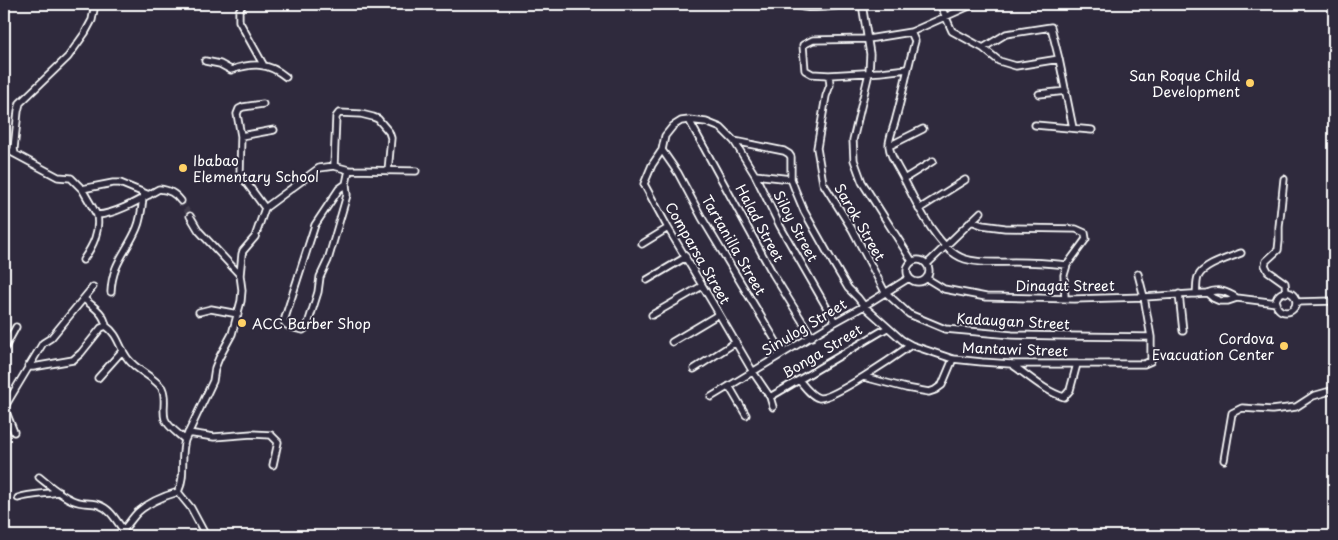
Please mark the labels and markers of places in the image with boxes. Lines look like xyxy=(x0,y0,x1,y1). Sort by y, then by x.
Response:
place label: San Roque Child Development xyxy=(1129,65,1240,102)
marker: San Roque Child Development xyxy=(1244,77,1256,89)
place label: Ibabao Elementary School xyxy=(193,150,319,187)
marker: Ibabao Elementary School xyxy=(177,162,189,174)
place label: ACC Barber Shop xyxy=(252,313,371,334)
marker: ACC Barber Shop xyxy=(236,317,248,329)
place label: Cordova Evacuation Center xyxy=(1152,328,1274,365)
marker: Cordova Evacuation Center xyxy=(1278,340,1290,352)

